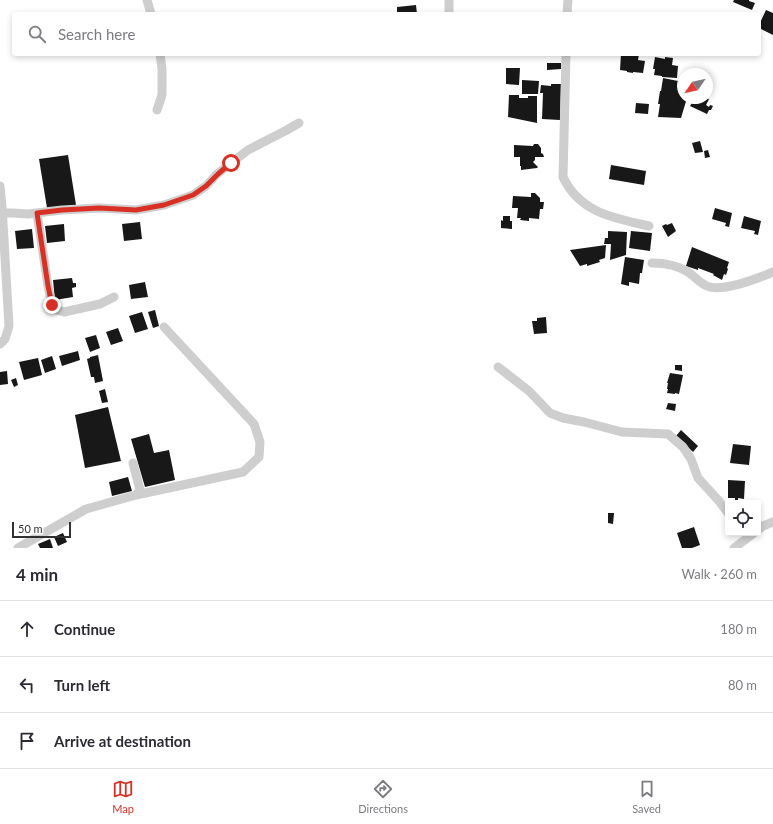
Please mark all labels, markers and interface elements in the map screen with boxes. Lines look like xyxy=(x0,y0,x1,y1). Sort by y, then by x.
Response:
search box xyxy=(12,12,761,56)
icon: search xyxy=(26,23,48,45)
text: Search here xyxy=(58,25,135,43)
north arrow xyxy=(677,68,713,104)
route start xyxy=(222,154,240,172)
route end xyxy=(43,296,61,314)
map controls xyxy=(725,500,761,536)
button: locate xyxy=(725,500,761,536)
scale bar xyxy=(12,520,71,539)
text: 50 m xyxy=(18,522,43,535)
text: 4 min xyxy=(16,564,58,585)
text: Walk · 260 m xyxy=(681,566,757,582)
icon: ahead xyxy=(16,618,38,640)
text: Continue xyxy=(54,620,115,638)
text: 180 m xyxy=(720,621,757,637)
icon: left xyxy=(16,674,38,696)
text: Turn left xyxy=(54,676,110,694)
text: 80 m xyxy=(728,677,757,693)
icon: arrive xyxy=(16,730,38,752)
text: Arrive at destination xyxy=(54,732,191,750)
tab: Map xyxy=(112,778,134,815)
tab: Directions xyxy=(358,778,408,815)
tab: Saved xyxy=(632,778,661,815)

